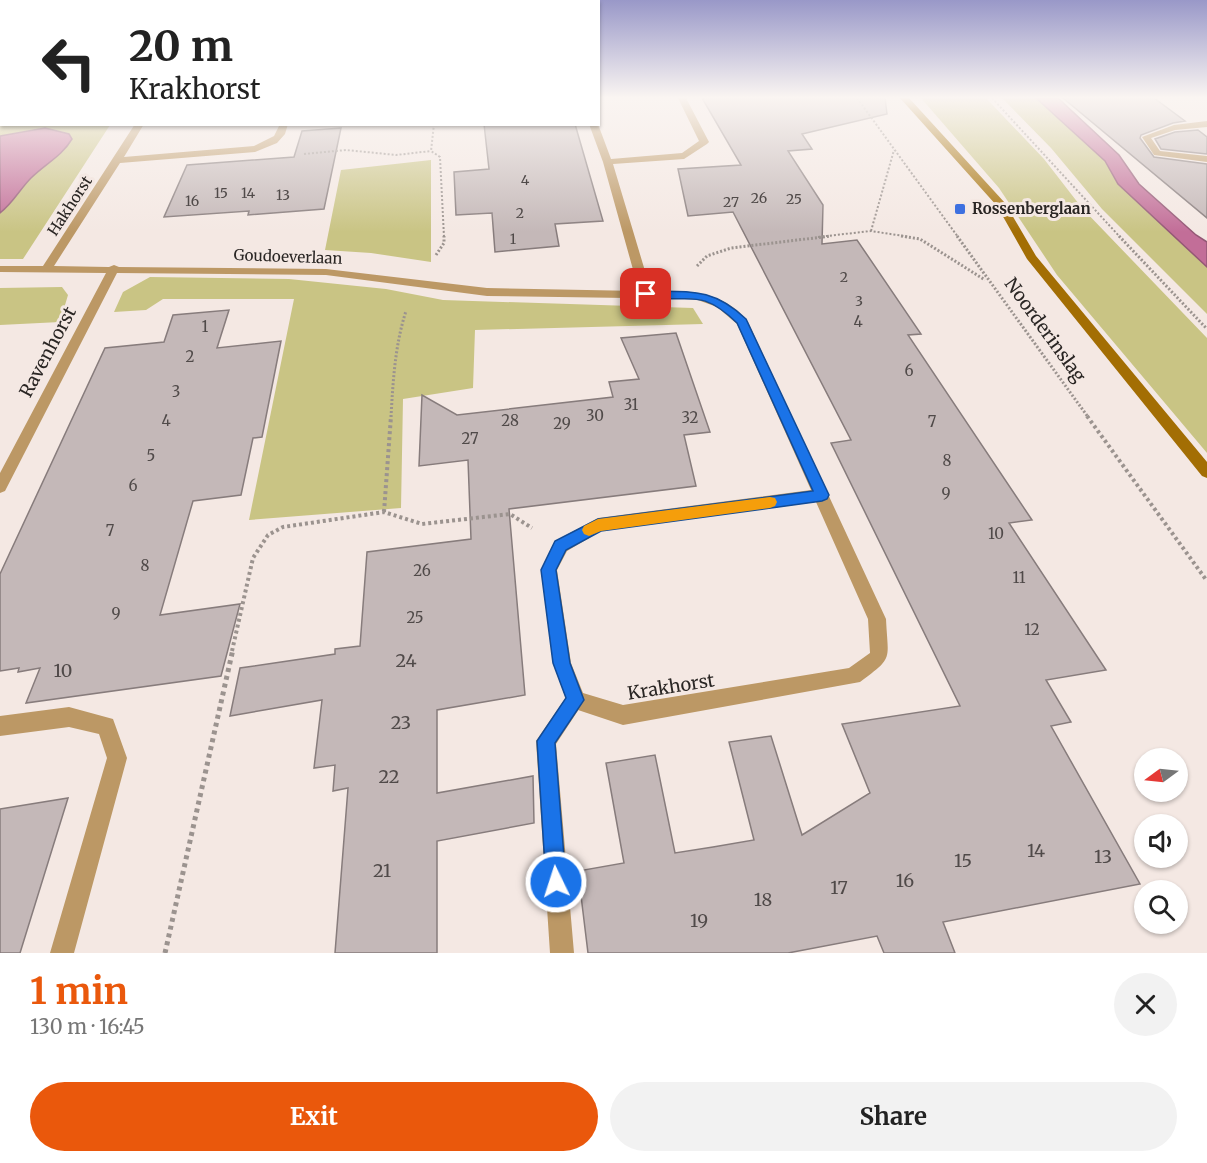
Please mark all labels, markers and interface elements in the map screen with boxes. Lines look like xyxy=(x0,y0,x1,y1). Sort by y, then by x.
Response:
text: 20 m xyxy=(129,20,233,72)
icon: left xyxy=(30,24,108,102)
text: Krakhorst xyxy=(129,72,261,106)
house number: 4 xyxy=(521,171,530,189)
street label: Hakhorst xyxy=(43,172,96,239)
house number: 15 xyxy=(214,184,228,202)
house number: 14 xyxy=(241,184,255,202)
house number: 13 xyxy=(276,186,290,204)
house number: 26 xyxy=(751,189,767,207)
house number: 25 xyxy=(786,190,802,208)
house number: 16 xyxy=(185,192,199,210)
house number: 27 xyxy=(723,193,739,211)
place label: Rossenberglaan xyxy=(972,199,1091,218)
marker: Rossenberglaan xyxy=(953,202,967,216)
house number: 2 xyxy=(516,204,524,222)
house number: 1 xyxy=(510,230,516,248)
street label: Goudoeverlaan xyxy=(233,245,343,268)
pin xyxy=(620,268,671,319)
house number: 2 xyxy=(840,268,848,286)
street label: Noorderinslag xyxy=(1000,273,1091,387)
icon: arrive xyxy=(629,277,662,310)
house number: 3 xyxy=(855,292,863,310)
street label: Ravenhorst xyxy=(14,303,81,401)
house number: 4 xyxy=(853,312,863,331)
house number: 1 xyxy=(202,317,209,336)
house number: 2 xyxy=(186,347,195,366)
house number: 6 xyxy=(904,361,914,380)
house number: 3 xyxy=(172,382,180,401)
house number: 31 xyxy=(624,395,639,414)
house number: 30 xyxy=(586,406,604,425)
house number: 32 xyxy=(681,408,699,427)
house number: 4 xyxy=(161,411,171,430)
house number: 28 xyxy=(501,411,519,430)
house number: 7 xyxy=(928,412,937,431)
house number: 29 xyxy=(553,414,571,433)
house number: 27 xyxy=(462,429,479,448)
house number: 5 xyxy=(147,446,155,465)
house number: 8 xyxy=(943,451,952,470)
house number: 6 xyxy=(128,476,138,495)
house number: 9 xyxy=(941,484,951,503)
house number: 7 xyxy=(106,521,115,540)
house number: 10 xyxy=(988,524,1004,543)
house number: 8 xyxy=(141,556,150,575)
house number: 26 xyxy=(413,561,431,580)
house number: 11 xyxy=(1012,568,1026,587)
house number: 9 xyxy=(111,604,121,623)
house number: 25 xyxy=(406,608,424,627)
house number: 12 xyxy=(1024,620,1040,639)
house number: 24 xyxy=(395,649,417,672)
house number: 10 xyxy=(54,659,72,682)
street label: Krakhorst xyxy=(626,668,716,705)
house number: 23 xyxy=(391,711,411,734)
north arrow xyxy=(1134,748,1188,802)
map controls xyxy=(1134,748,1188,934)
house number: 22 xyxy=(378,765,400,788)
button: sound xyxy=(1134,814,1188,868)
house number: 14 xyxy=(1027,839,1045,862)
house number: 13 xyxy=(1094,845,1112,868)
house number: 15 xyxy=(954,849,972,872)
position arrow xyxy=(524,850,588,914)
house number: 21 xyxy=(373,859,391,882)
house number: 16 xyxy=(896,869,914,892)
house number: 17 xyxy=(830,876,848,899)
button: search xyxy=(1134,880,1188,934)
house number: 18 xyxy=(754,888,772,911)
house number: 19 xyxy=(690,909,708,932)
text: 1 min xyxy=(30,969,128,1014)
button: close xyxy=(1114,973,1177,1036)
text: 130 m · 16:45 xyxy=(30,1014,145,1039)
button: Exit xyxy=(30,1082,598,1151)
button: Share xyxy=(610,1082,1177,1151)

